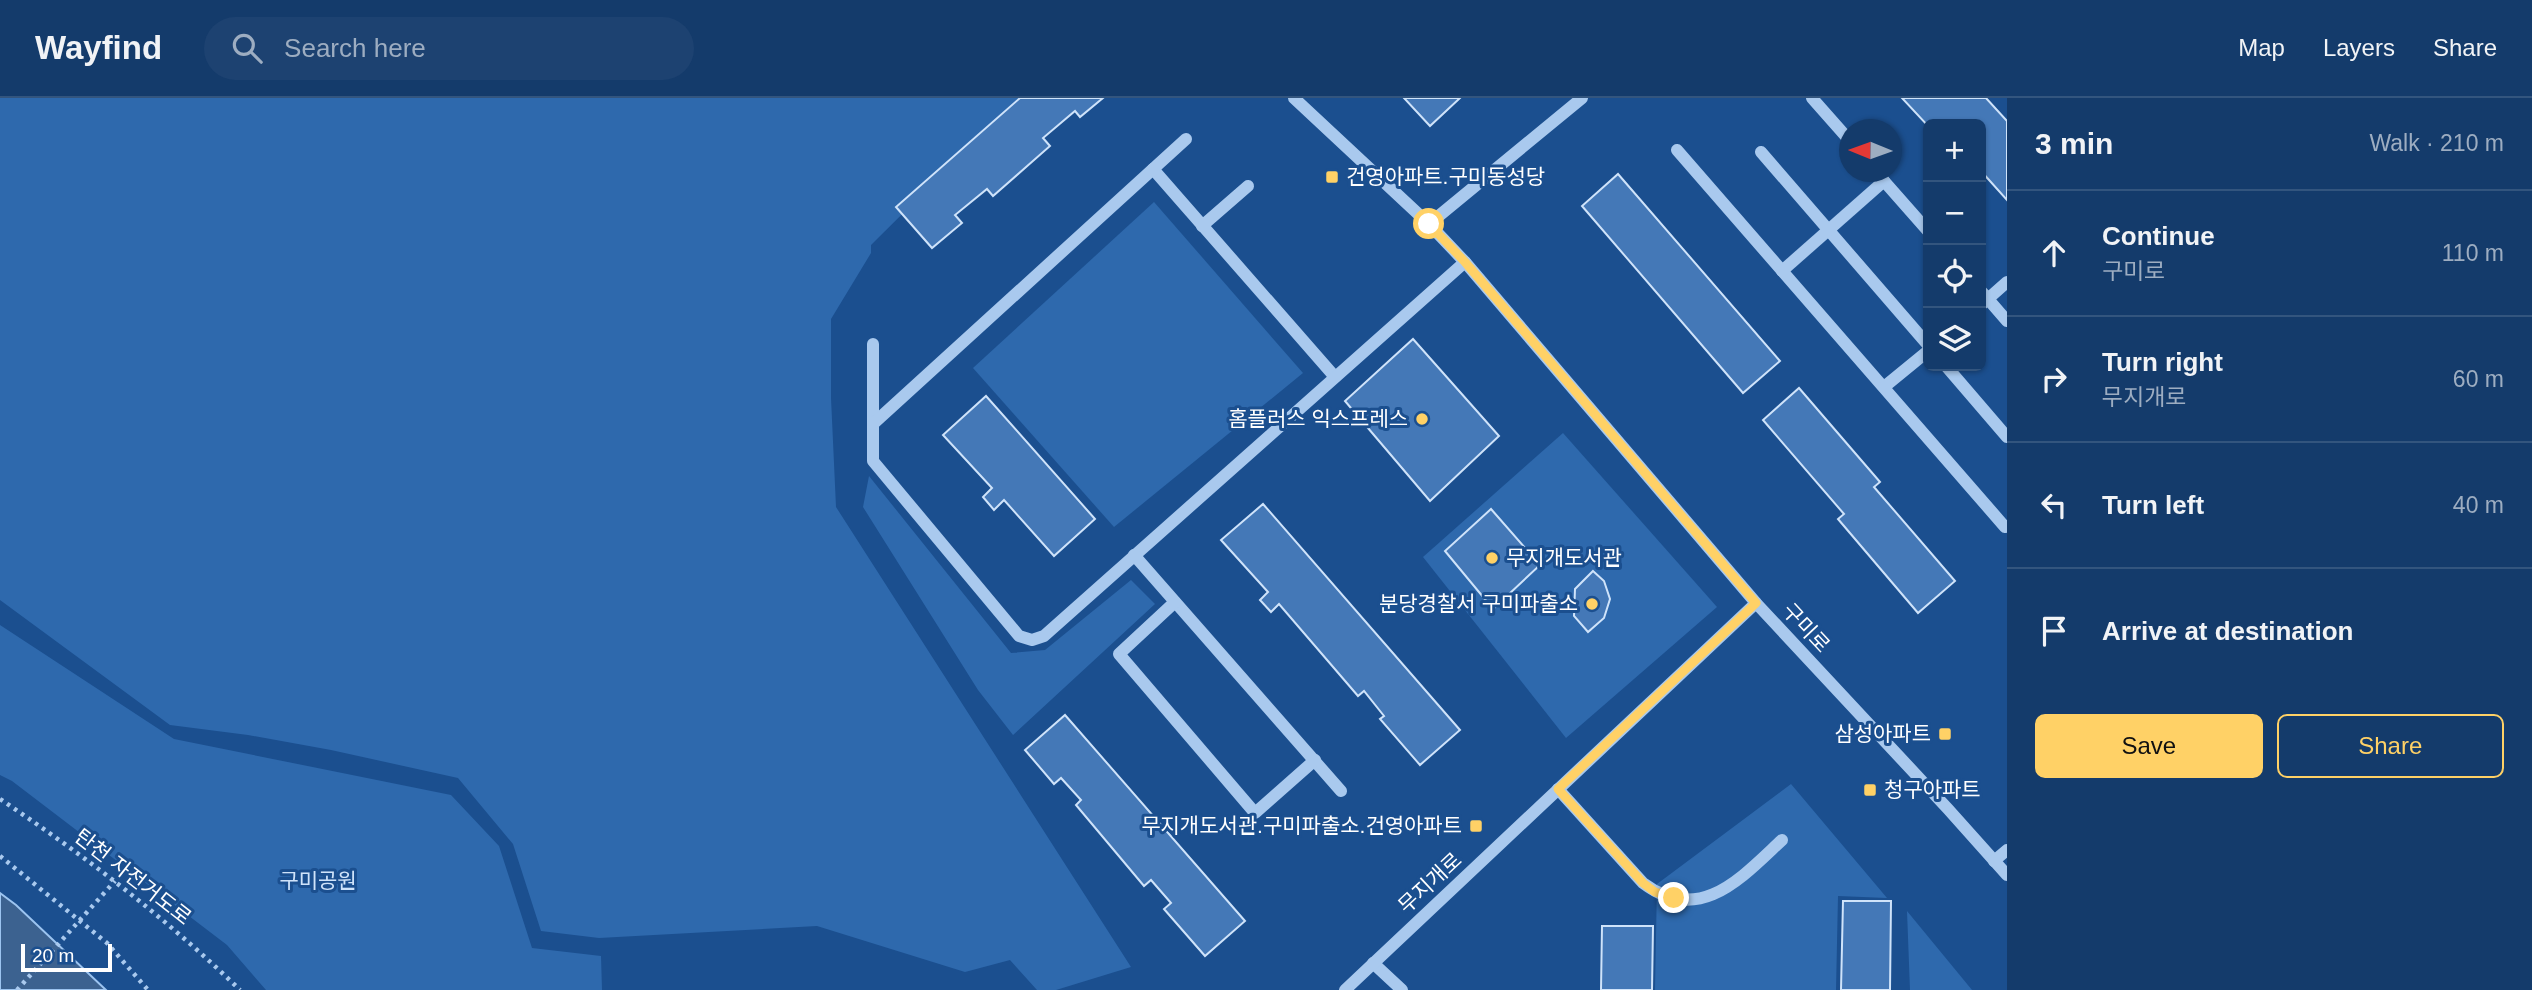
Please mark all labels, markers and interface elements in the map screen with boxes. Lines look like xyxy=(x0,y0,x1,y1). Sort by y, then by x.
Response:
search box xyxy=(204,17,694,80)
text: Wayfind xyxy=(35,29,162,66)
icon: search xyxy=(228,29,266,67)
text: Search here xyxy=(284,33,426,63)
text: Map xyxy=(2238,34,2285,61)
text: Layers xyxy=(2323,34,2395,61)
text: Share xyxy=(2433,34,2497,61)
north arrow xyxy=(1839,119,1902,182)
map controls xyxy=(1923,119,1986,371)
button: + xyxy=(1923,119,1986,182)
text: 3 min xyxy=(2035,127,2113,160)
text: Walk · 210 m xyxy=(2369,130,2504,156)
place label: 건영아파트.구미동성당 xyxy=(1346,165,1545,188)
marker: 건영아파트.구미동성당 xyxy=(1324,169,1340,185)
button: − xyxy=(1923,182,1986,245)
route start xyxy=(1413,208,1444,239)
text: Continue xyxy=(2102,221,2215,251)
icon: ahead xyxy=(2035,234,2073,272)
text: 110 m xyxy=(2442,240,2504,266)
button: locate xyxy=(1923,245,1986,308)
text: 구미로 xyxy=(2102,258,2165,284)
button: layers xyxy=(1923,308,1986,371)
text: Turn right xyxy=(2102,347,2223,377)
icon: right xyxy=(2035,360,2073,398)
text: 60 m xyxy=(2453,366,2504,392)
text: 무지개로 xyxy=(2102,384,2187,410)
place label: 홈플러스 익스프레스 xyxy=(1228,407,1408,430)
marker: 홈플러스 익스프레스 xyxy=(1414,411,1430,427)
icon: left xyxy=(2035,486,2073,524)
text: Turn left xyxy=(2102,490,2204,520)
text: 40 m xyxy=(2453,492,2504,518)
place label: 무지개도서관 xyxy=(1506,546,1622,569)
marker: 무지개도서관 xyxy=(1484,550,1500,566)
place label: 분당경찰서 구미파출소 xyxy=(1379,592,1578,615)
marker: 분당경찰서 구미파출소 xyxy=(1584,596,1600,612)
street label: 구미로 xyxy=(1778,599,1835,657)
icon: arrive xyxy=(2035,612,2073,650)
text: Arrive at destination xyxy=(2102,616,2353,646)
button: Save xyxy=(2035,714,2263,778)
button: Share xyxy=(2277,714,2504,778)
place label: 삼성아파트 xyxy=(1834,722,1931,745)
marker: 삼성아파트 xyxy=(1937,726,1953,742)
place label: 청구아파트 xyxy=(1884,778,1981,801)
marker: 청구아파트 xyxy=(1862,782,1878,798)
place label: 무지개도서관.구미파출소.건영아파트 xyxy=(1141,814,1462,837)
marker: 무지개도서관.구미파출소.건영아파트 xyxy=(1468,818,1484,834)
street label: 탄천 자전거도로 xyxy=(71,824,196,929)
street label: 무지개로 xyxy=(1394,848,1466,917)
park label: 구미공원 xyxy=(279,869,357,892)
route end xyxy=(1658,882,1689,913)
scale bar xyxy=(21,941,112,973)
text: 20 m xyxy=(32,945,74,966)

